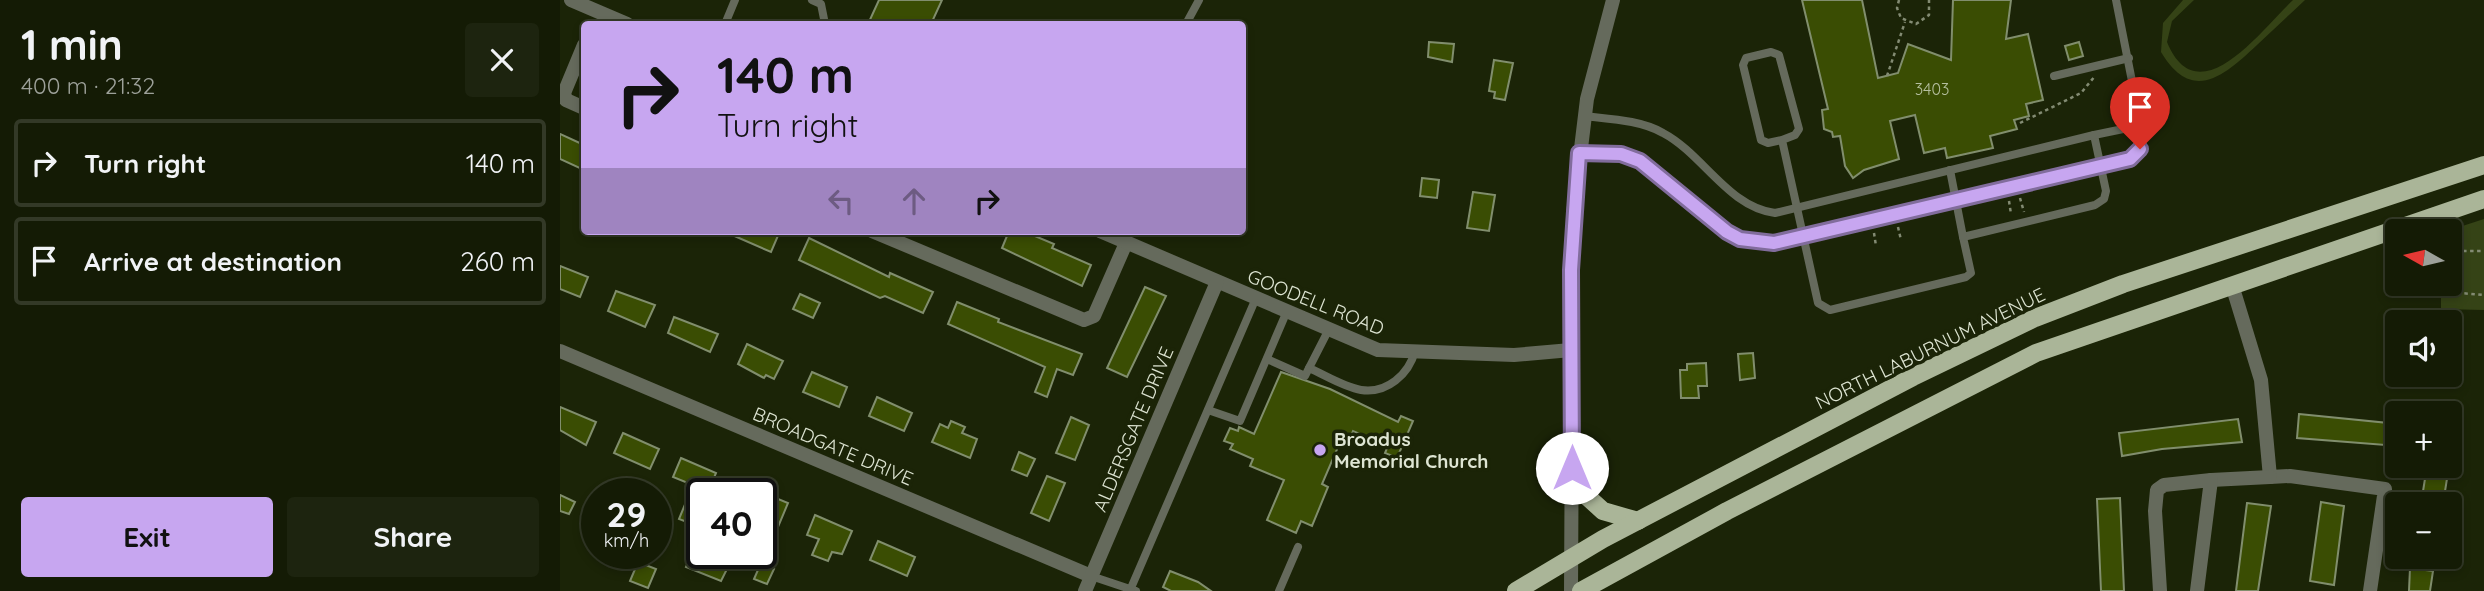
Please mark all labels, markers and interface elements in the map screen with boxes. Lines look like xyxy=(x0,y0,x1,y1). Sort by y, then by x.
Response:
text: 1 min xyxy=(21,18,123,71)
button: close xyxy=(465,23,539,97)
text: 140 m xyxy=(717,44,854,105)
icon: right xyxy=(602,49,693,140)
text: 400 m · 21:32 xyxy=(21,71,155,100)
pin xyxy=(2110,77,2170,149)
house number: 3403 xyxy=(1915,79,1949,99)
icon: arrive xyxy=(2121,88,2159,126)
text: Turn right xyxy=(717,105,858,145)
icon: right xyxy=(25,144,63,182)
text: Turn right xyxy=(84,147,206,180)
text: 140 m xyxy=(466,147,535,180)
icon: left xyxy=(822,182,860,220)
icon: ahead xyxy=(895,182,933,220)
icon: right xyxy=(968,182,1006,220)
north arrow xyxy=(2385,219,2462,296)
map controls xyxy=(2385,219,2462,569)
icon: arrive xyxy=(25,242,63,280)
text: Arrive at destination xyxy=(84,245,342,278)
text: 260 m xyxy=(460,245,535,278)
street label: GOODELL ROAD xyxy=(1244,264,1388,340)
street label: NORTH LABURNUM AVENUE xyxy=(1811,282,2049,414)
button: sound xyxy=(2385,310,2462,387)
street label: ALDERSGATE DRIVE xyxy=(1087,343,1179,515)
street label: BROADGATE DRIVE xyxy=(749,401,917,491)
button: + xyxy=(2385,401,2462,478)
place label: Broadus Memorial Church xyxy=(1334,427,1488,473)
position arrow xyxy=(1535,431,1609,505)
marker: Broadus Memorial Church xyxy=(1312,442,1328,458)
speed limit sign: 40 xyxy=(686,478,777,569)
text: 29 xyxy=(607,492,646,536)
button: − xyxy=(2385,492,2462,569)
button: Exit xyxy=(21,497,273,577)
button: Share xyxy=(287,497,539,577)
text: km/h xyxy=(604,529,649,552)

